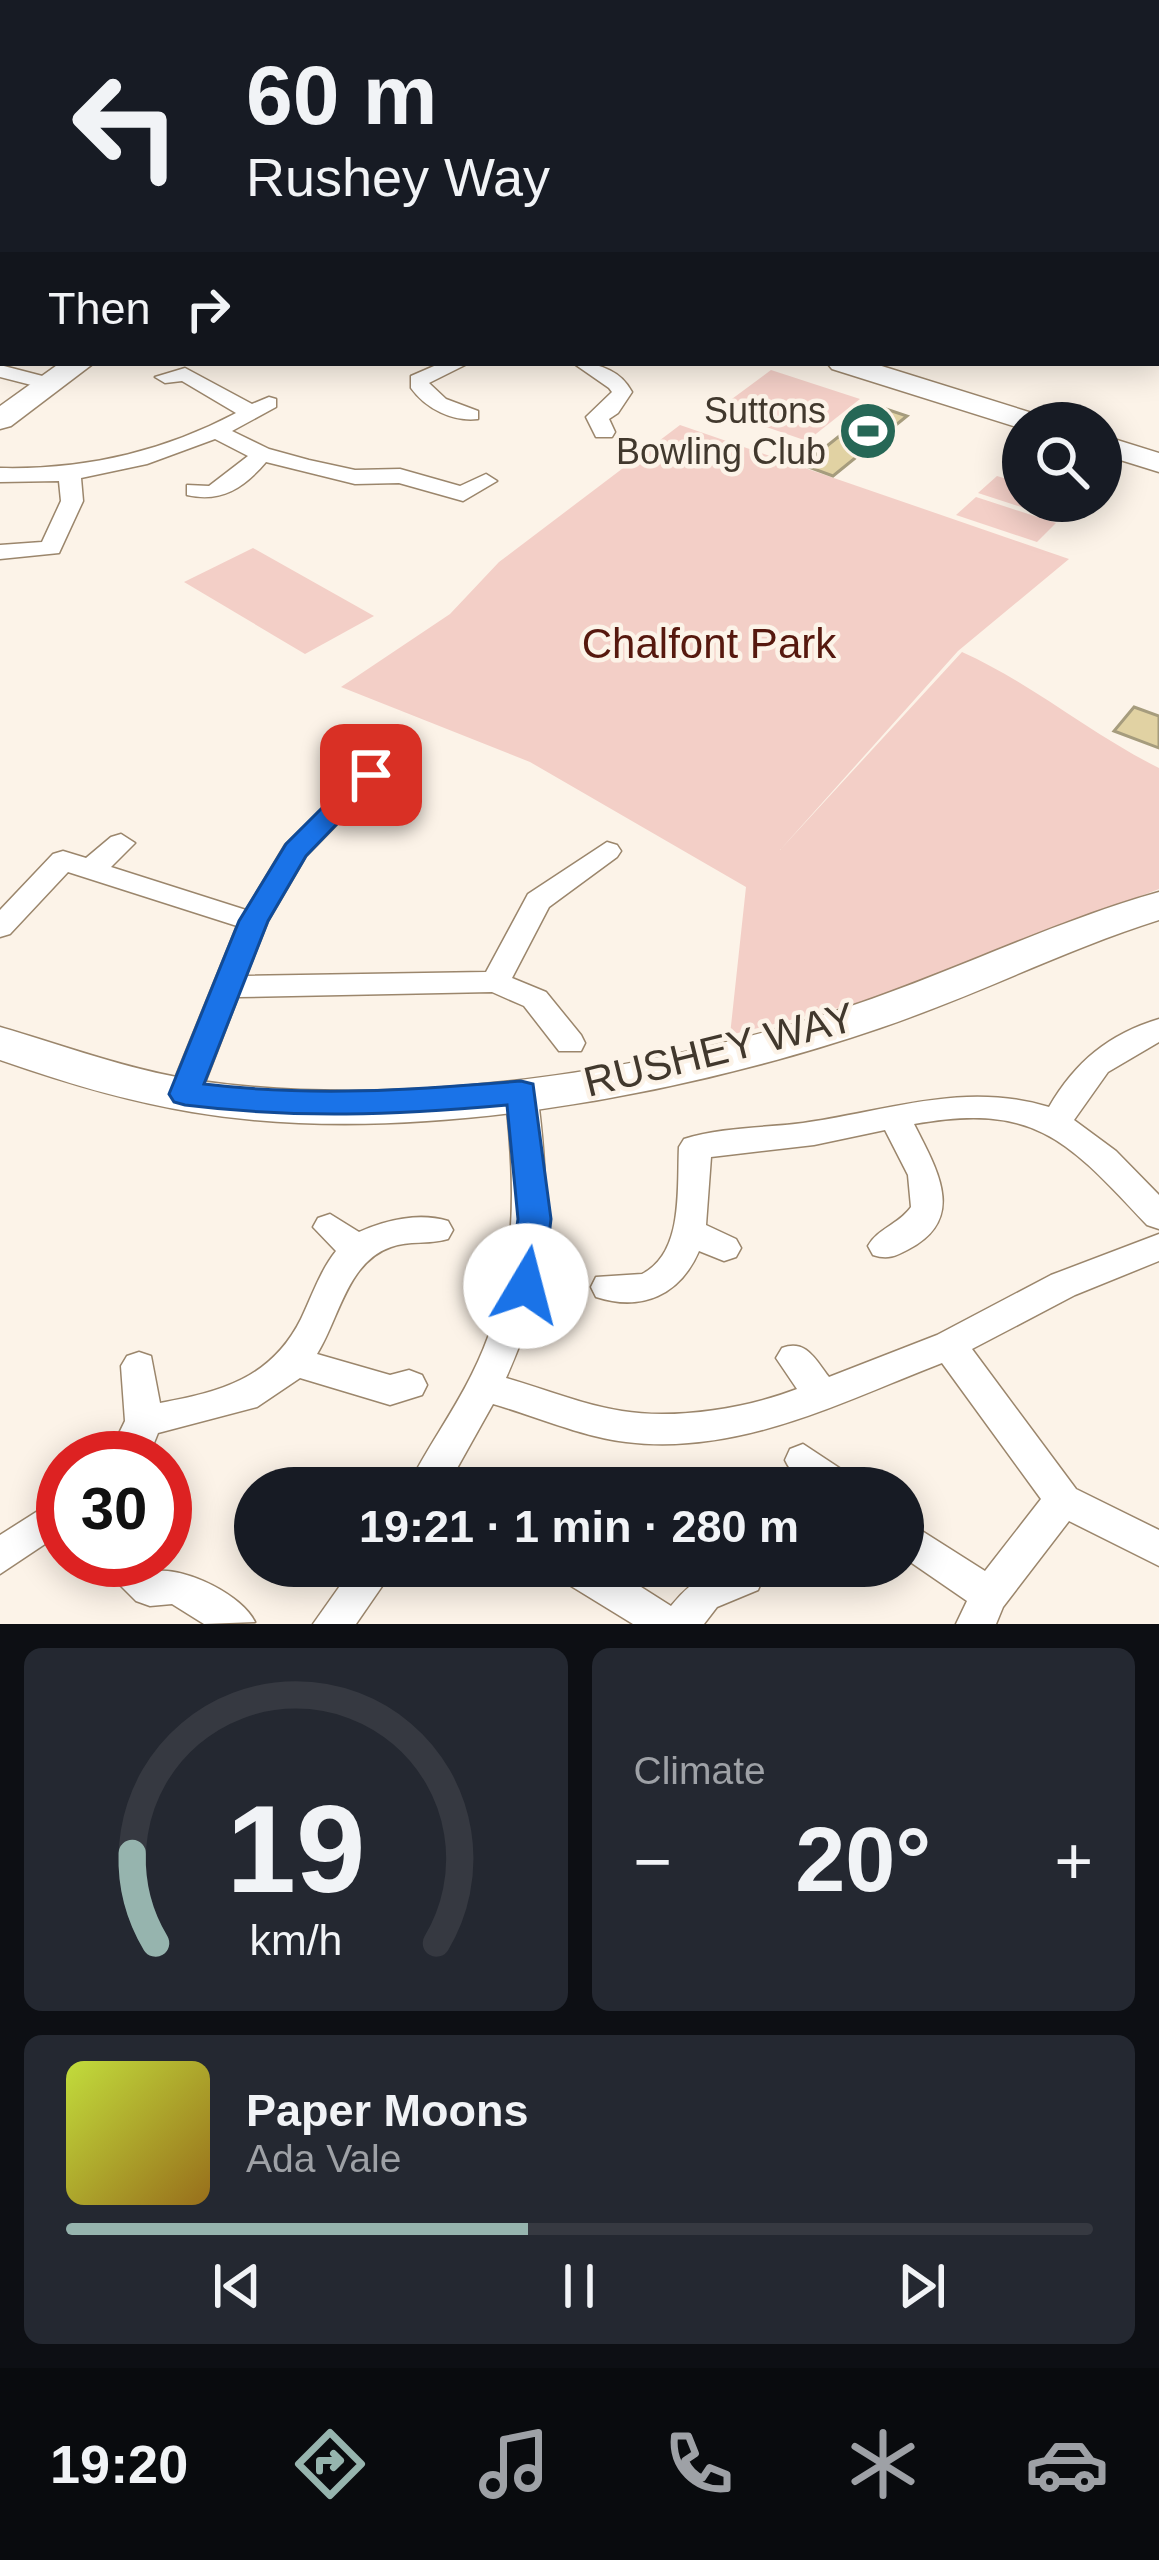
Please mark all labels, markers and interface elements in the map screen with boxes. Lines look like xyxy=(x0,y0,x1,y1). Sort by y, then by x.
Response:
icon: left xyxy=(48,48,204,204)
text: 60 m xyxy=(246,48,437,142)
text: Rushey Way xyxy=(246,147,550,207)
icon: right xyxy=(175,276,241,342)
text: Then xyxy=(48,283,151,334)
place label: Suttons Bowling Club xyxy=(616,390,826,472)
sports icon: Suttons Bowling Club xyxy=(837,400,899,462)
map controls xyxy=(1002,402,1122,522)
button: search xyxy=(1002,402,1122,522)
park label: Chalfont Park xyxy=(582,620,837,667)
pin xyxy=(320,724,422,826)
icon: arrive xyxy=(338,742,404,808)
street label: RUSHEY WAY xyxy=(579,993,859,1106)
position arrow xyxy=(463,1223,589,1349)
speed limit sign: 30 xyxy=(36,1431,192,1587)
text: 19:21 · 1 min · 280 m xyxy=(359,1501,799,1552)
text: Climate xyxy=(634,1749,766,1792)
text: 19 xyxy=(226,1779,365,1918)
text: 20° xyxy=(795,1810,931,1910)
text: − xyxy=(634,1824,672,1898)
text: + xyxy=(1054,1824,1093,1898)
text: km/h xyxy=(249,1915,342,1963)
text: Paper Moons xyxy=(246,2085,529,2136)
text: Ada Vale xyxy=(246,2137,401,2180)
icon: previous xyxy=(204,2253,270,2319)
icon: pause xyxy=(546,2253,612,2319)
icon: next xyxy=(889,2253,955,2319)
icon: directions xyxy=(288,2422,372,2506)
icon: music xyxy=(472,2422,556,2506)
icon: phone xyxy=(657,2422,741,2506)
icon: climate xyxy=(841,2422,925,2506)
icon: car xyxy=(1025,2422,1109,2506)
text: 19:20 xyxy=(50,2434,188,2494)

